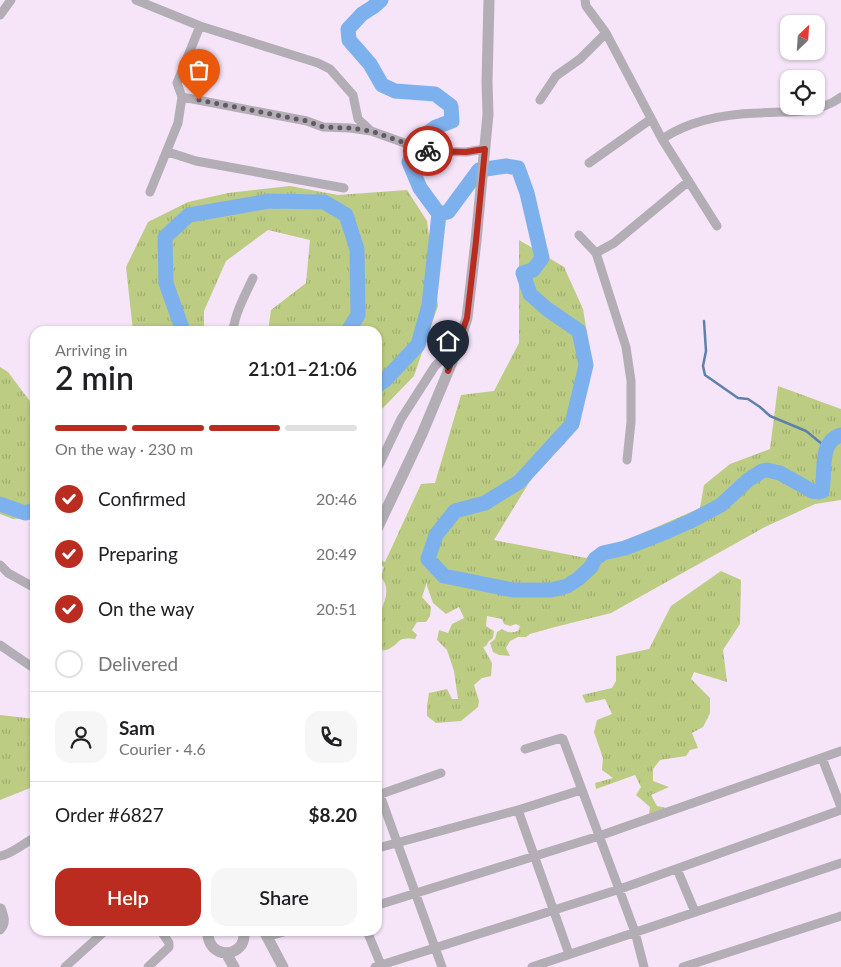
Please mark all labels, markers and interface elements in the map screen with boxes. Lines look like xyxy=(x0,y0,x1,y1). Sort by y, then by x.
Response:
north arrow xyxy=(780,15,825,60)
map controls xyxy=(780,15,825,115)
pin xyxy=(178,49,220,100)
icon: bag xyxy=(185,56,213,84)
button: locate xyxy=(780,70,825,115)
courier xyxy=(403,126,453,176)
icon: bike xyxy=(414,137,442,165)
pin xyxy=(427,320,469,371)
icon: home xyxy=(434,327,462,355)
text: Arriving in xyxy=(55,340,128,359)
text: 21:01–21:06 xyxy=(248,357,357,380)
text: 2 min xyxy=(55,358,134,397)
text: On the way · 230 m xyxy=(55,439,193,458)
icon: check xyxy=(55,485,83,513)
text: Confirmed xyxy=(98,487,186,510)
text: 20:46 xyxy=(316,489,357,508)
icon: check xyxy=(55,540,83,568)
text: Preparing xyxy=(98,542,178,565)
text: 20:49 xyxy=(316,544,357,563)
icon: check xyxy=(55,595,83,623)
text: On the way xyxy=(98,597,194,620)
text: 20:51 xyxy=(316,599,357,618)
text: Delivered xyxy=(98,652,178,675)
button: person xyxy=(55,711,107,763)
button: phone xyxy=(305,711,357,763)
text: Sam xyxy=(119,716,155,739)
text: Courier · 4.6 xyxy=(119,739,206,758)
text: Order #6827 xyxy=(55,803,164,826)
text: $8.20 xyxy=(308,803,357,826)
button: Help xyxy=(55,868,201,926)
button: Share xyxy=(211,868,357,926)

